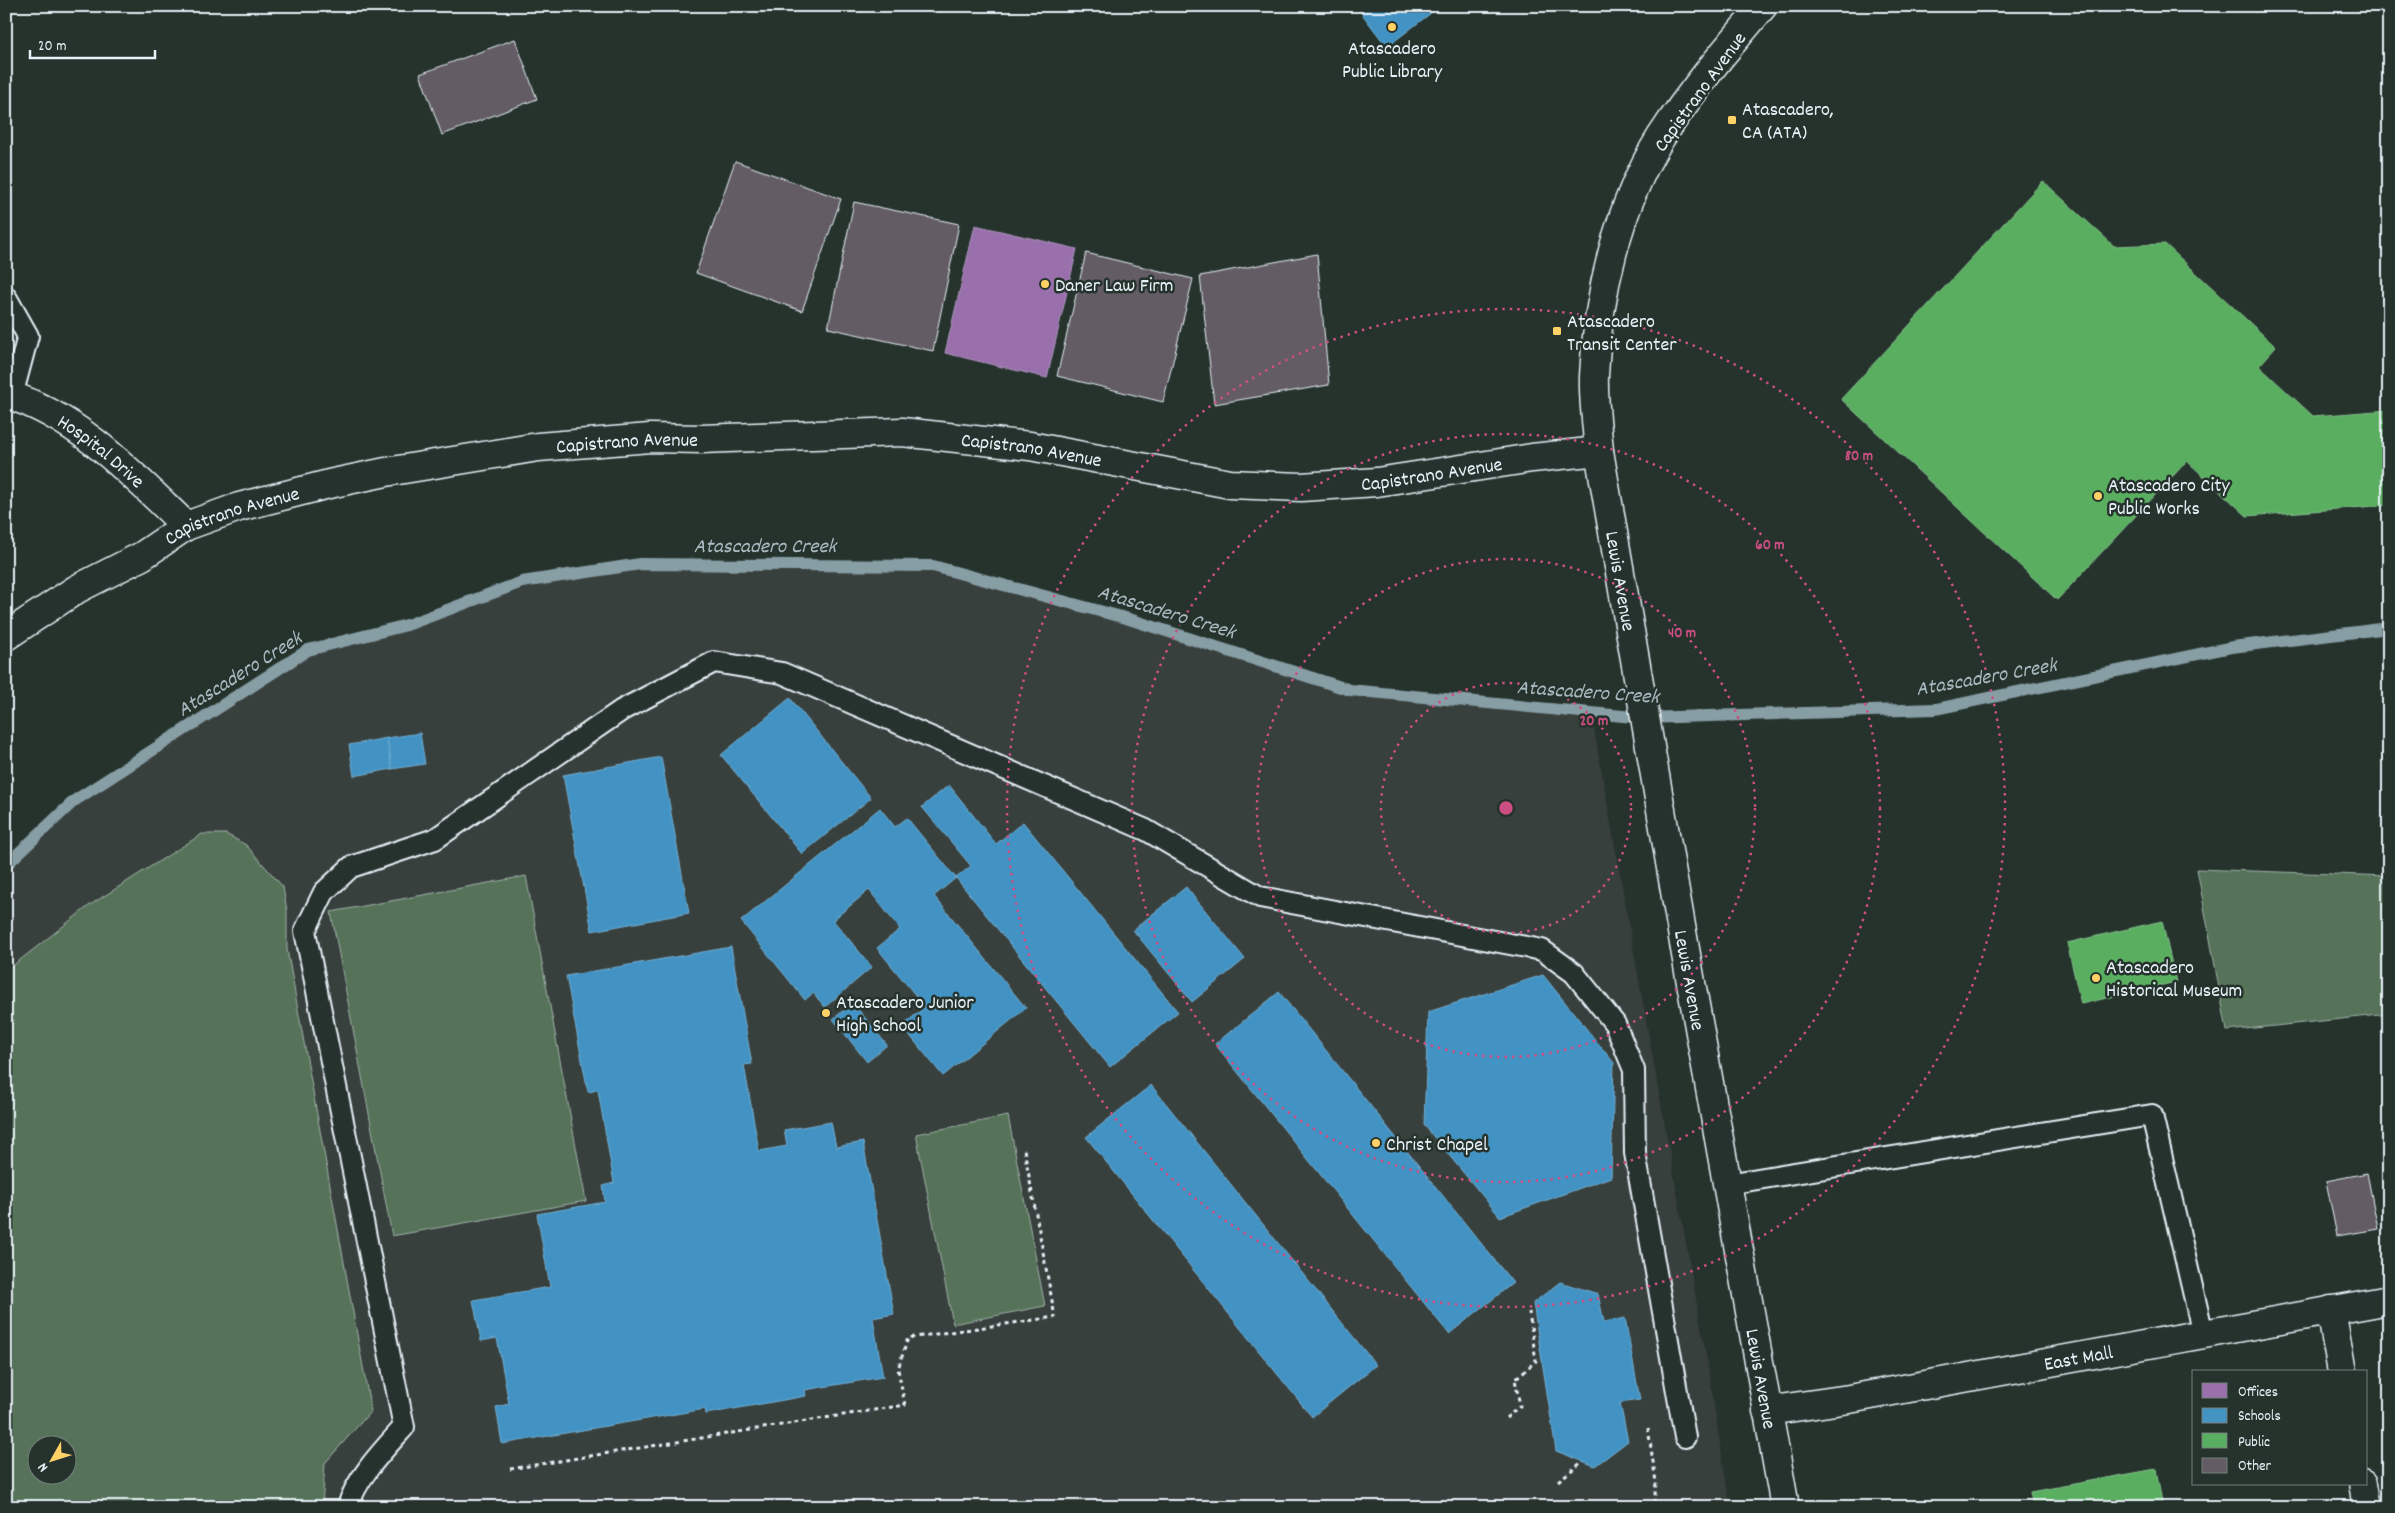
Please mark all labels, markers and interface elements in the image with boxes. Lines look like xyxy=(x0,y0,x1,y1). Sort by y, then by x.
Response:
marker: Atascadero Public Library xyxy=(1386,21,1398,33)
street label: Capistrano Avenue xyxy=(1648,27,1755,159)
scale bar xyxy=(30,28,155,60)
text: 20 m xyxy=(38,36,66,58)
place label: Atascadero Public Library xyxy=(1342,36,1443,87)
place label: Atascadero, CA (ATA) xyxy=(1742,97,1834,148)
marker: Atascadero, CA (ATA) xyxy=(1726,114,1738,126)
place label: Daner Law Firm xyxy=(1055,273,1174,301)
marker: Daner Law Firm xyxy=(1039,278,1051,290)
place label: Atascadero Transit Center xyxy=(1567,309,1677,360)
marker: Atascadero Transit Center xyxy=(1551,325,1563,337)
street label: Hospital Drive xyxy=(51,409,150,496)
street label: Capistrano Avenue xyxy=(555,427,698,462)
street label: Capistrano Avenue xyxy=(959,428,1104,476)
text: 80 m xyxy=(1845,446,1873,468)
street label: Capistrano Avenue xyxy=(1360,452,1505,500)
place label: Atascadero City Public Works xyxy=(2108,473,2231,524)
street label: Capistrano Avenue xyxy=(160,481,303,554)
marker: Atascadero City Public Works xyxy=(2092,490,2104,502)
street label: Lewis Avenue xyxy=(1596,529,1641,634)
water label: Atascadero Creek xyxy=(694,533,839,563)
text: 60 m xyxy=(1755,535,1785,557)
water label: Atascadero Creek xyxy=(1094,579,1241,650)
text: 40 m xyxy=(1668,623,1696,645)
water label: Atascadero Creek xyxy=(172,624,311,726)
water label: Atascadero Creek xyxy=(1914,651,2062,706)
water label: Atascadero Creek xyxy=(1516,674,1662,714)
text: 20 m xyxy=(1580,711,1608,733)
centre of rings xyxy=(1497,799,1515,817)
street label: Lewis Avenue xyxy=(1665,928,1710,1033)
place label: Atascadero Historical Museum xyxy=(2106,955,2242,1006)
marker: Atascadero Historical Museum xyxy=(2090,972,2102,984)
place label: Atascadero Junior High School xyxy=(836,990,974,1041)
marker: Atascadero Junior High School xyxy=(820,1007,832,1019)
place label: Christ Chapel xyxy=(1386,1132,1488,1160)
marker: Christ Chapel xyxy=(1370,1137,1382,1149)
street label: Lewis Avenue xyxy=(1736,1327,1782,1432)
street label: East Mall xyxy=(2042,1340,2116,1380)
legend xyxy=(2192,1370,2368,1486)
text: Offices xyxy=(2238,1382,2278,1404)
text: Schools xyxy=(2238,1406,2281,1428)
text: Public xyxy=(2238,1432,2270,1454)
north arrow xyxy=(28,1436,78,1486)
text: Other xyxy=(2238,1456,2272,1478)
text: N xyxy=(33,1458,53,1476)

